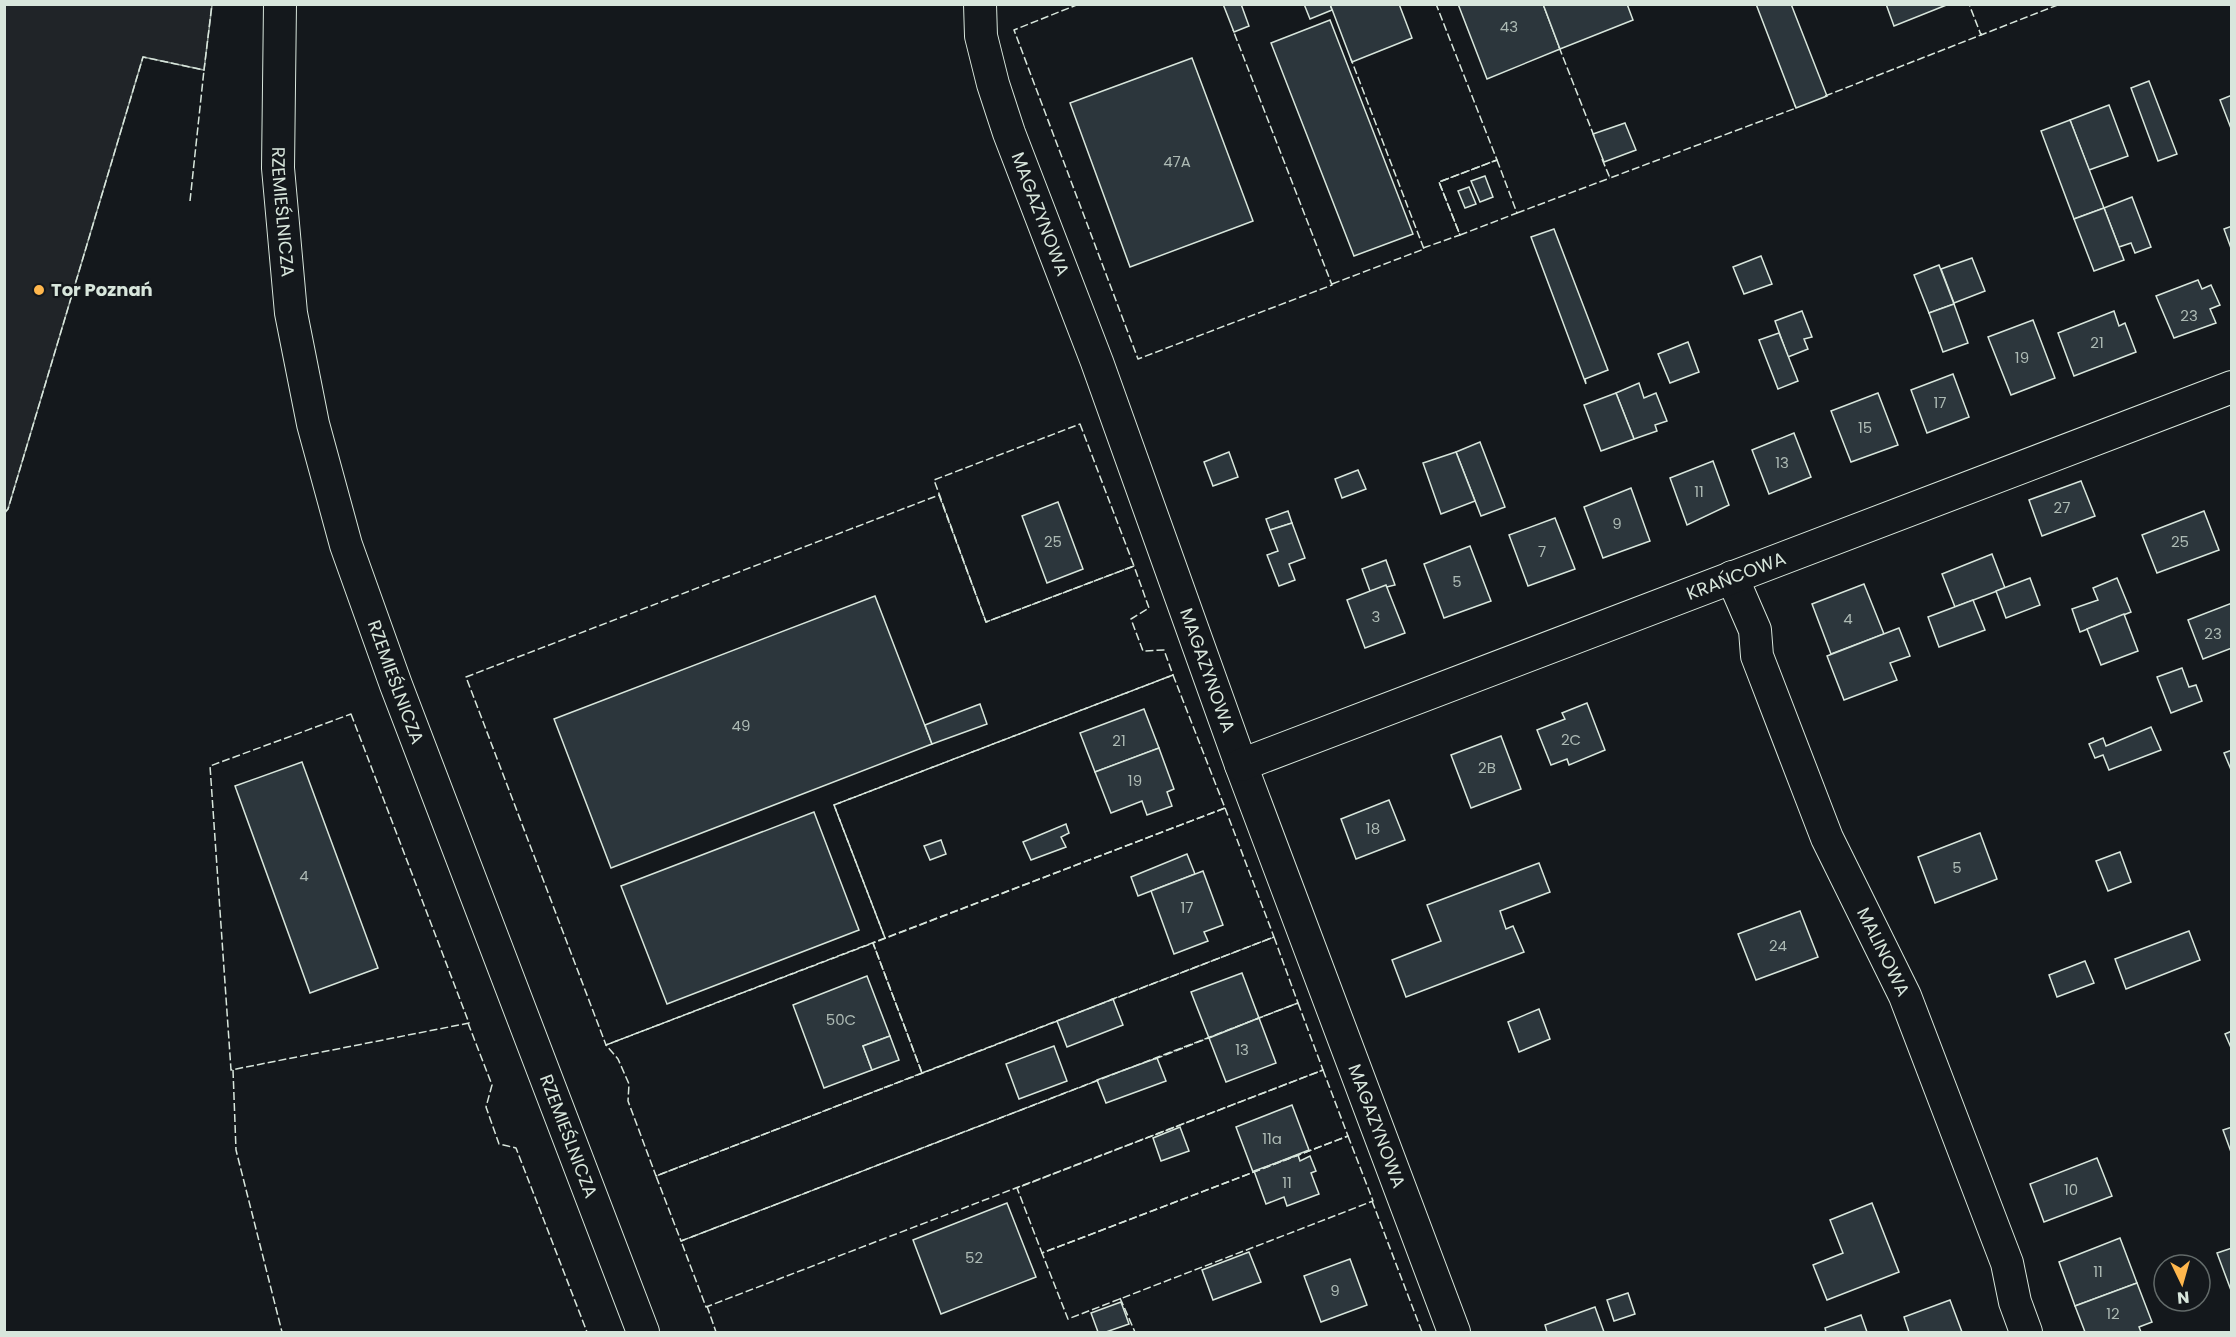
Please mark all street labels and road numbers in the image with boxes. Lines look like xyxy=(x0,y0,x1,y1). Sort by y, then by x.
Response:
street label: RZEMIEŚLNICZA xyxy=(266,147,301,278)
street label: MAGAZYNOWA xyxy=(1006,149,1076,279)
street label: KRAŃCOWA xyxy=(1683,545,1789,606)
street label: MAGAZYNOWA xyxy=(1174,605,1241,736)
street label: RZEMIEŚLNICZA xyxy=(362,617,430,748)
street label: MALINOWA xyxy=(1851,903,1916,1001)
street label: MAGAZYNOWA xyxy=(1342,1060,1412,1191)
street label: RZEMIEŚLNICZA xyxy=(534,1071,604,1202)

